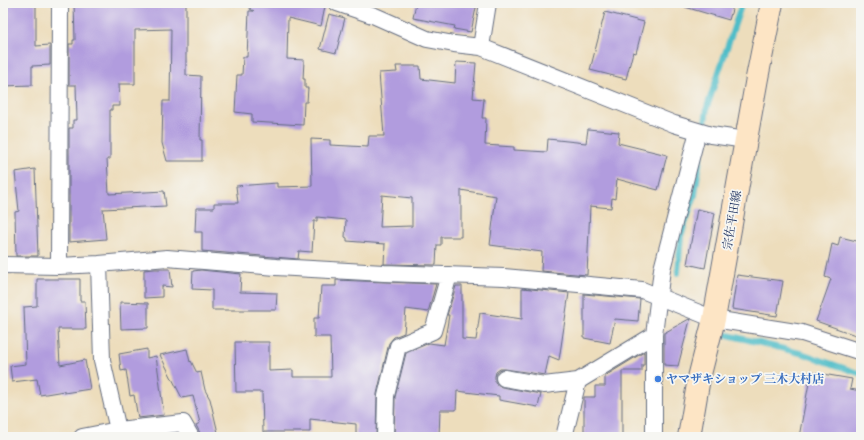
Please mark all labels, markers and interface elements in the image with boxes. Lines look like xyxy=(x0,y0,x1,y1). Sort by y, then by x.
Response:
street label: 宗佐平田線 xyxy=(720,189,744,251)
place label: ヤマザキショップ 三木大村店 xyxy=(666,372,824,386)
marker: ヤマザキショップ 三木大村店 xyxy=(653,374,663,384)

